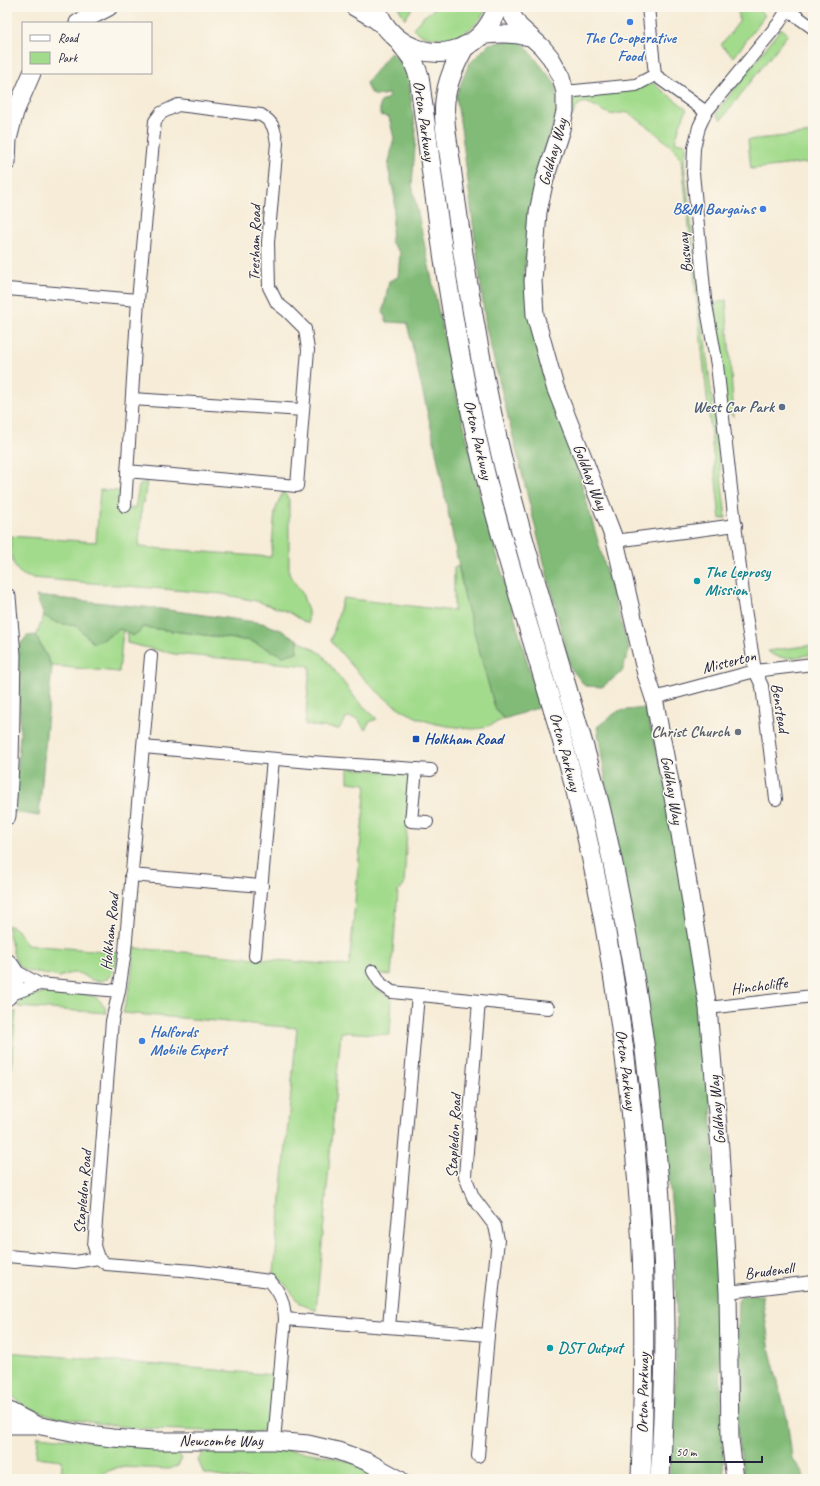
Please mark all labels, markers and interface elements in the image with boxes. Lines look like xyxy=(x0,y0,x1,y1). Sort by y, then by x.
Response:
marker: The Co-operative Food xyxy=(625,17,635,27)
legend xyxy=(22,22,152,74)
place label: The Co-operative Food xyxy=(584,28,678,66)
text: Road xyxy=(58,30,80,46)
text: Park xyxy=(58,50,79,66)
street label: Orton Parkway xyxy=(408,80,440,164)
street label: Goldhay Way xyxy=(534,115,573,188)
place label: B&M Bargains xyxy=(672,199,756,219)
street label: Tresham Road xyxy=(244,202,266,281)
marker: B&M Bargains xyxy=(758,204,768,214)
street label: Busway xyxy=(673,231,697,274)
place label: West Car Park xyxy=(693,397,776,417)
street label: Orton Parkway xyxy=(459,398,497,483)
marker: West Car Park xyxy=(777,402,787,412)
street label: Goldhay Way xyxy=(568,441,612,514)
place label: The Leprosy Mission xyxy=(705,562,772,600)
marker: The Leprosy Mission xyxy=(692,576,702,586)
street label: Misterton xyxy=(700,646,759,678)
street label: Benstead xyxy=(766,682,794,737)
street label: Orton Parkway xyxy=(545,710,585,795)
place label: Christ Church xyxy=(651,722,731,742)
marker: Christ Church xyxy=(733,727,743,737)
place label: Holkham Road xyxy=(424,729,505,749)
marker: Holkham Road xyxy=(411,734,421,744)
street label: Goldhay Way xyxy=(656,754,688,827)
street label: Holkham Road xyxy=(96,890,124,971)
street label: Hinchcliffe xyxy=(730,972,790,999)
place label: Halfords Mobile Expert xyxy=(150,1022,229,1060)
street label: Orton Parkway xyxy=(611,1029,641,1113)
marker: Halfords Mobile Expert xyxy=(137,1036,147,1046)
street label: Goldhay Way xyxy=(704,1073,730,1145)
street label: Stapledon Road xyxy=(442,1091,466,1179)
street label: Stapledon Road xyxy=(69,1147,97,1235)
street label: Brudenell xyxy=(743,1258,798,1284)
place label: DST Output xyxy=(558,1338,625,1358)
marker: DST Output xyxy=(545,1343,555,1353)
street label: Orton Parkway xyxy=(632,1351,654,1433)
street label: Newcombe Way xyxy=(179,1431,264,1451)
scale bar xyxy=(670,1438,762,1464)
text: 50 m xyxy=(676,1444,698,1460)

